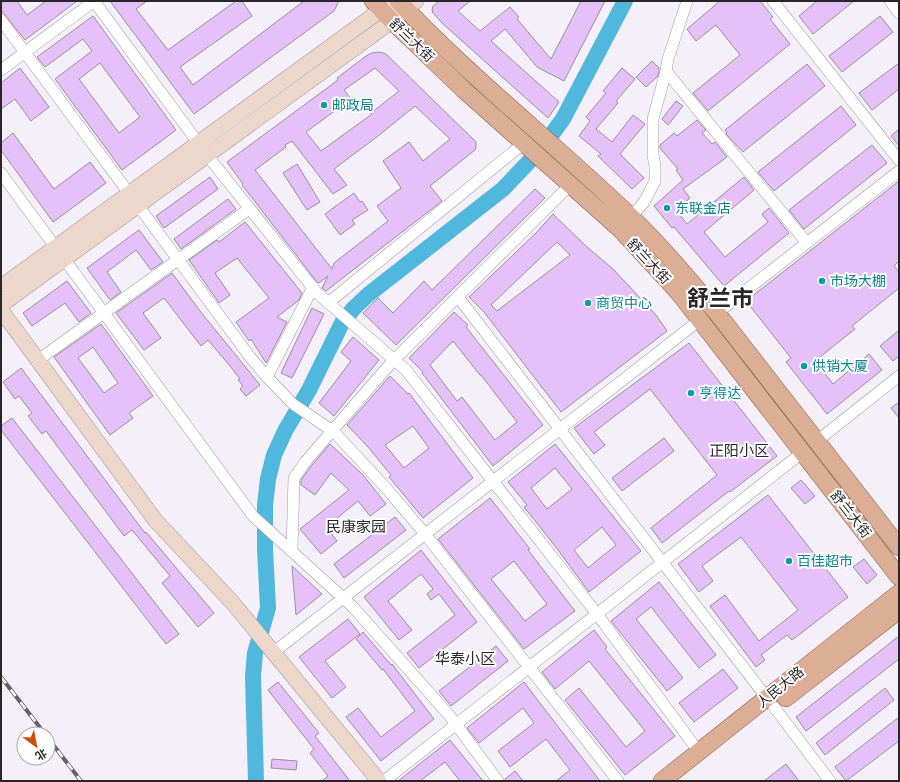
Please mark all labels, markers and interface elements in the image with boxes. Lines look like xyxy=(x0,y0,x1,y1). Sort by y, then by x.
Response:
street label: 舒兰大街 xyxy=(386,14,438,66)
place label: 邮政局 xyxy=(332,96,374,114)
marker: 邮政局 xyxy=(319,100,329,110)
place label: 东联金店 xyxy=(675,199,731,217)
marker: 东联金店 xyxy=(662,203,672,213)
street label: 舒兰大街 xyxy=(623,234,675,288)
place label: 市场大棚 xyxy=(830,272,886,290)
marker: 市场大棚 xyxy=(817,276,827,286)
district label: 舒兰市 xyxy=(687,283,753,313)
place label: 商贸中心 xyxy=(596,294,652,312)
marker: 商贸中心 xyxy=(583,298,593,308)
place label: 供销大厦 xyxy=(812,357,868,375)
marker: 供销大厦 xyxy=(799,361,809,371)
place label: 亨得达 xyxy=(699,384,741,402)
marker: 亨得达 xyxy=(686,388,696,398)
district label: 正阳小区 xyxy=(709,440,769,461)
street label: 舒兰大街 xyxy=(827,486,875,542)
district label: 民康家园 xyxy=(326,516,386,537)
place label: 百佳超市 xyxy=(797,552,853,570)
marker: 百佳超市 xyxy=(784,556,794,566)
district label: 华泰小区 xyxy=(435,648,495,669)
street label: 人民大路 xyxy=(753,662,807,712)
north arrow xyxy=(16,726,56,766)
text: 北 xyxy=(33,746,50,763)

